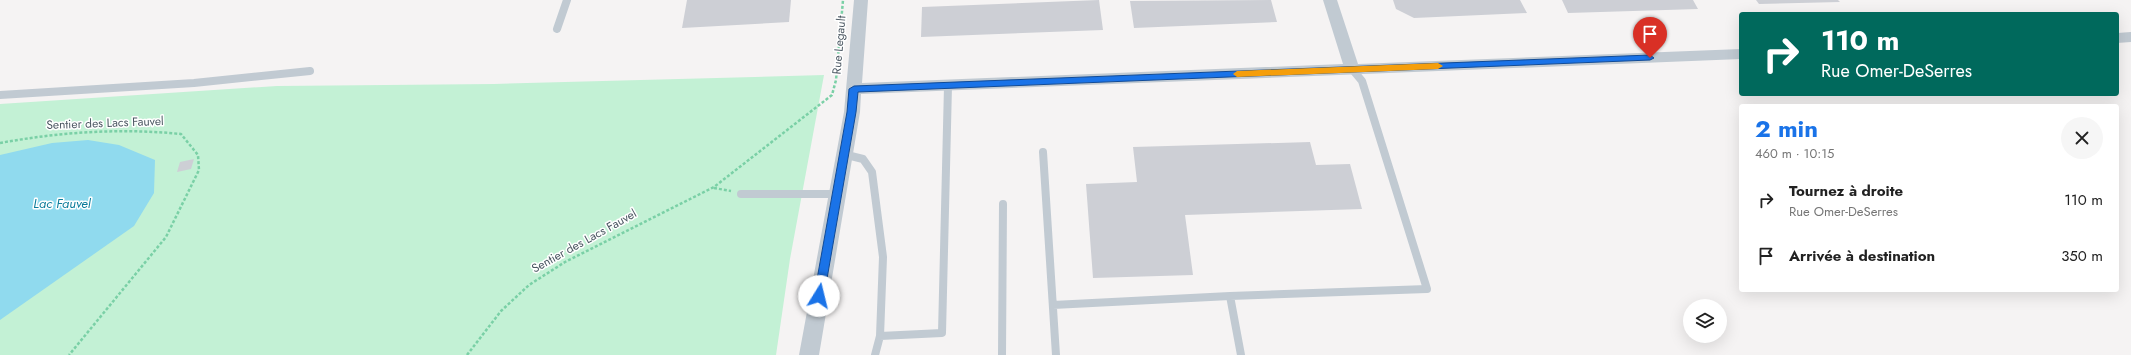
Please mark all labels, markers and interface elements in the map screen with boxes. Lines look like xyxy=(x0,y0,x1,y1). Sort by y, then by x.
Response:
street label: Rue Legault xyxy=(827,15,851,75)
pin xyxy=(1633,17,1667,58)
text: 110 m xyxy=(1821,20,1899,61)
icon: arrive xyxy=(1639,23,1661,45)
icon: right xyxy=(1755,28,1807,80)
text: Rue Omer-DeSerres xyxy=(1821,58,1972,84)
text: 2 min xyxy=(1755,111,1818,146)
street label: Sentier des Lacs Fauvel xyxy=(46,112,164,134)
button: close xyxy=(2061,117,2103,159)
text: 460 m · 10:15 xyxy=(1755,144,1834,163)
text: Tournez à droite xyxy=(1789,180,1903,202)
icon: right xyxy=(1755,189,1777,211)
text: 110 m xyxy=(2064,189,2103,211)
water label: Lac Fauvel xyxy=(33,194,92,213)
text: Rue Omer-DeSerres xyxy=(1789,202,1898,221)
street label: Sentier des Lacs Fauvel xyxy=(528,205,640,277)
icon: arrive xyxy=(1755,245,1777,267)
text: Arrivée à destination xyxy=(1789,245,1935,267)
text: 350 m xyxy=(2061,245,2103,267)
position arrow xyxy=(798,275,840,317)
map controls xyxy=(1683,299,1727,343)
button: layers xyxy=(1683,299,1727,343)

